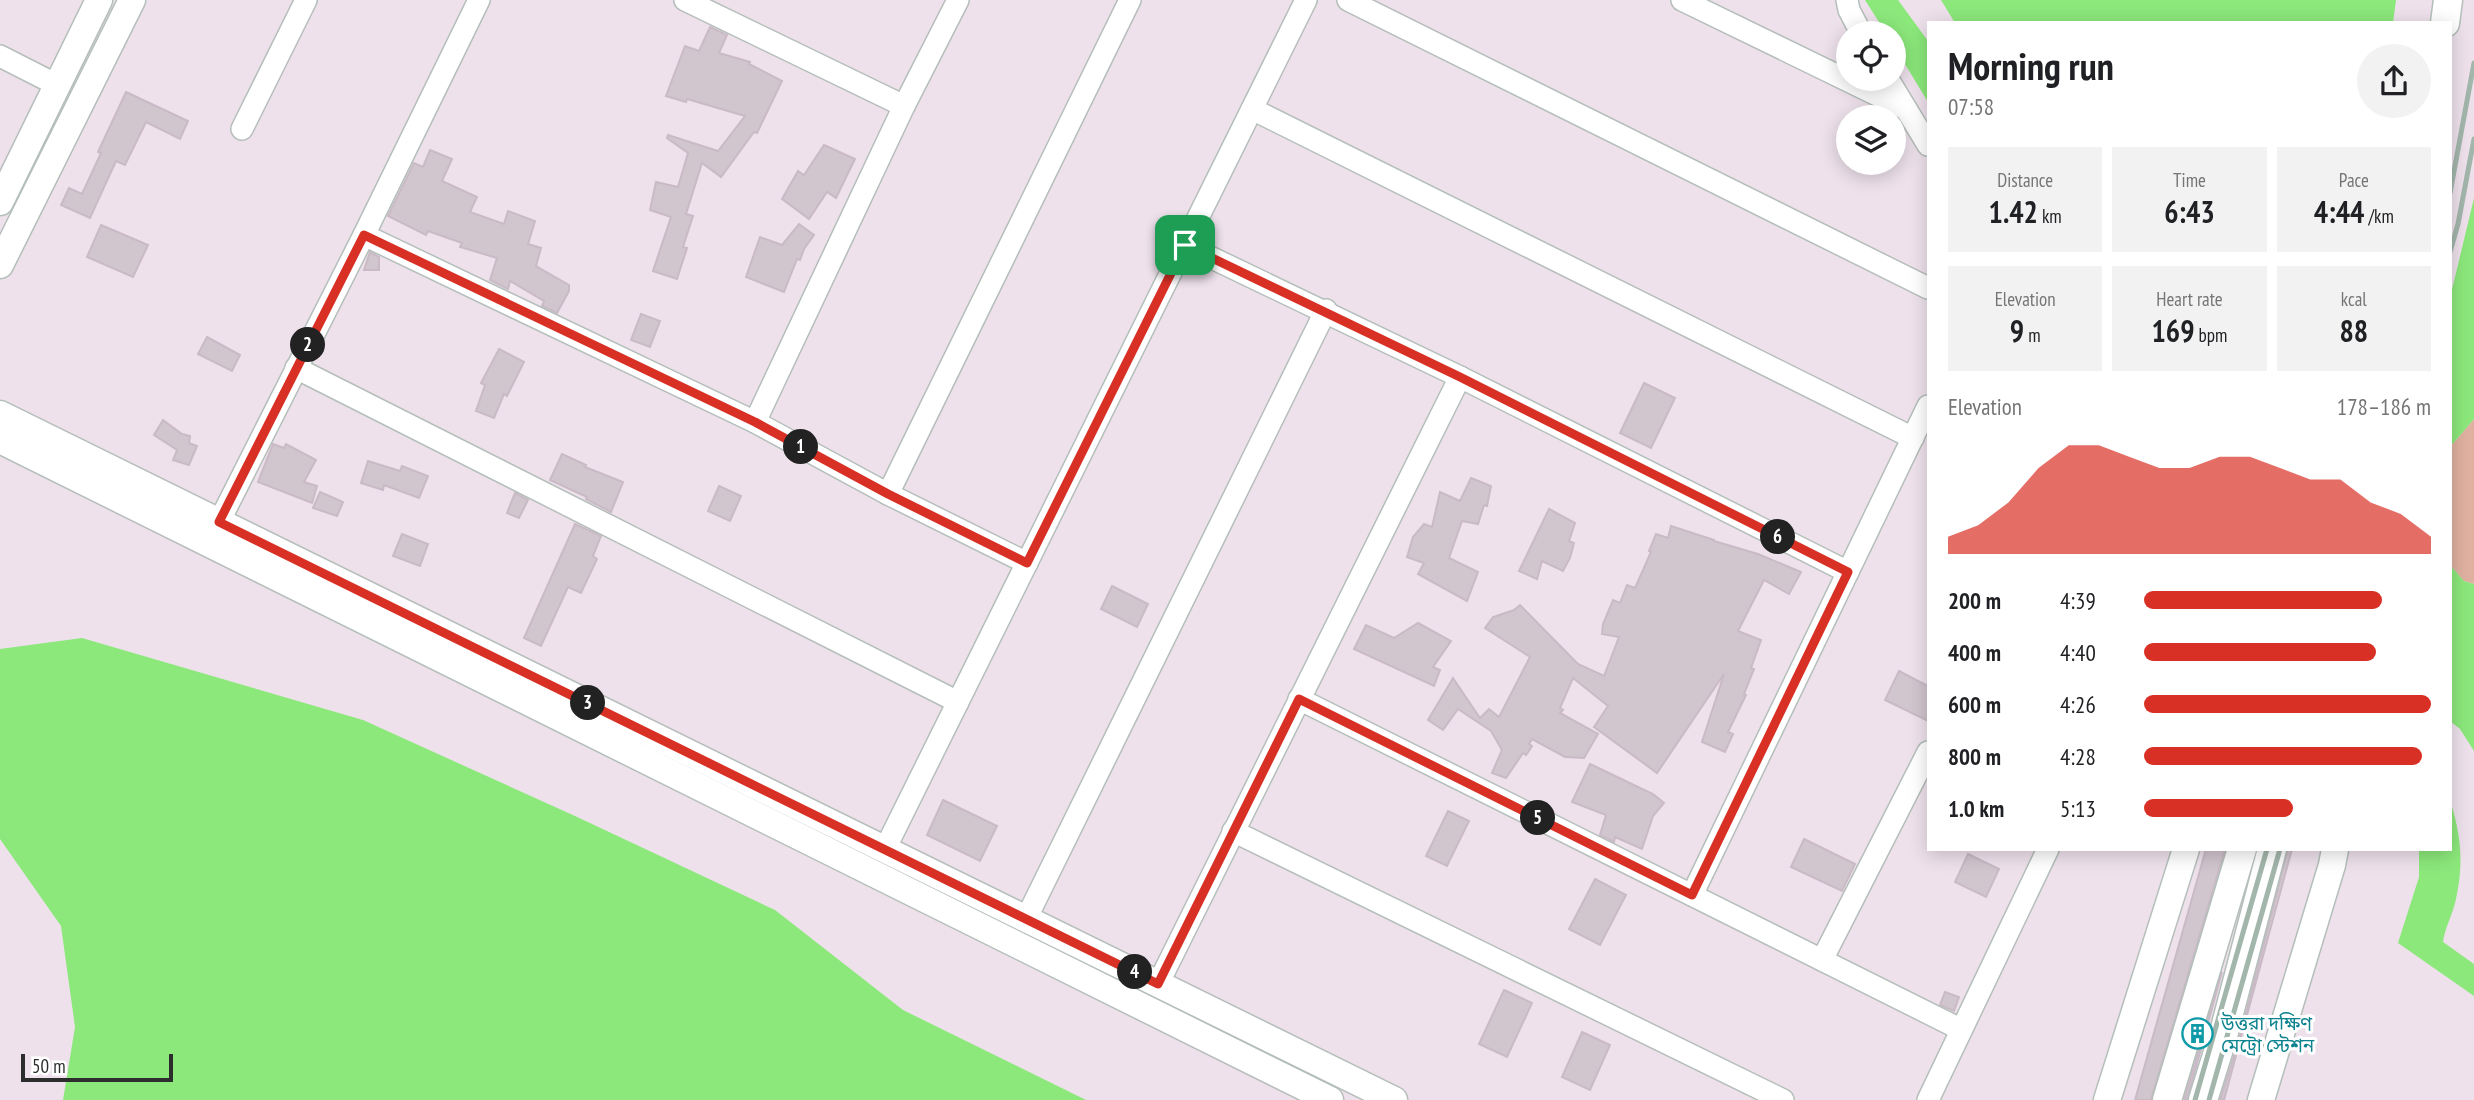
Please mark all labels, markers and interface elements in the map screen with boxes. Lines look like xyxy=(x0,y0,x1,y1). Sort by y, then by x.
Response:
map controls xyxy=(1836,21,1906,175)
button: locate xyxy=(1836,21,1906,91)
text: Morning run xyxy=(1948,41,2114,90)
button: share xyxy=(2357,44,2431,118)
text: 07:58 xyxy=(1948,92,1994,121)
button: layers xyxy=(1836,105,1906,175)
text: Distance xyxy=(1997,168,2053,192)
text: Time xyxy=(2173,168,2206,192)
text: Pace xyxy=(2339,168,2369,192)
text: 1.42 xyxy=(1989,192,2038,231)
text: 6:43 xyxy=(2164,192,2215,231)
text: 4:44 xyxy=(2314,192,2364,231)
text: km xyxy=(2038,204,2062,228)
text: /km xyxy=(2364,204,2394,228)
pin xyxy=(1155,215,1215,275)
icon: arrive xyxy=(1166,226,1204,264)
text: Elevation xyxy=(1995,287,2056,311)
text: Heart rate xyxy=(2156,287,2223,311)
text: kcal xyxy=(2341,287,2367,311)
text: 9 xyxy=(2010,311,2024,350)
text: 169 xyxy=(2152,311,2195,350)
text: 88 xyxy=(2339,311,2368,350)
text: m xyxy=(2024,323,2041,347)
text: bpm xyxy=(2195,323,2227,347)
pin: 2 xyxy=(290,328,326,362)
text: 2 xyxy=(303,332,312,356)
text: Elevation xyxy=(1948,392,2022,421)
text: 178–186 m xyxy=(2337,392,2431,421)
pin: 1 xyxy=(784,430,818,464)
text: 1 xyxy=(796,434,805,458)
pin: 6 xyxy=(1760,520,1796,554)
text: 6 xyxy=(1773,524,1782,548)
text: 200 m xyxy=(1948,586,2001,615)
text: 4:39 xyxy=(2060,586,2096,615)
text: 400 m xyxy=(1948,638,2001,667)
text: 4:40 xyxy=(2060,638,2096,667)
pin: 3 xyxy=(570,686,606,720)
text: 3 xyxy=(583,690,592,714)
text: 600 m xyxy=(1948,690,2001,719)
text: 4:26 xyxy=(2060,690,2096,719)
text: 800 m xyxy=(1948,742,2001,771)
text: 4:28 xyxy=(2060,742,2096,771)
text: 1.0 km xyxy=(1948,794,2004,823)
text: 5:13 xyxy=(2060,794,2096,823)
pin: 5 xyxy=(1520,800,1556,836)
text: 5 xyxy=(1533,805,1542,829)
pin: 4 xyxy=(1118,954,1152,990)
text: 4 xyxy=(1130,959,1139,983)
place label: উত্তরা দক্ষিণ মেট্রো স্টেশন xyxy=(2220,1011,2315,1057)
building icon: উত্তরা দক্ষিণ মেট্রো স্টেশন xyxy=(2181,1017,2215,1051)
scale bar xyxy=(21,1051,173,1083)
text: 50 m xyxy=(32,1054,66,1078)

